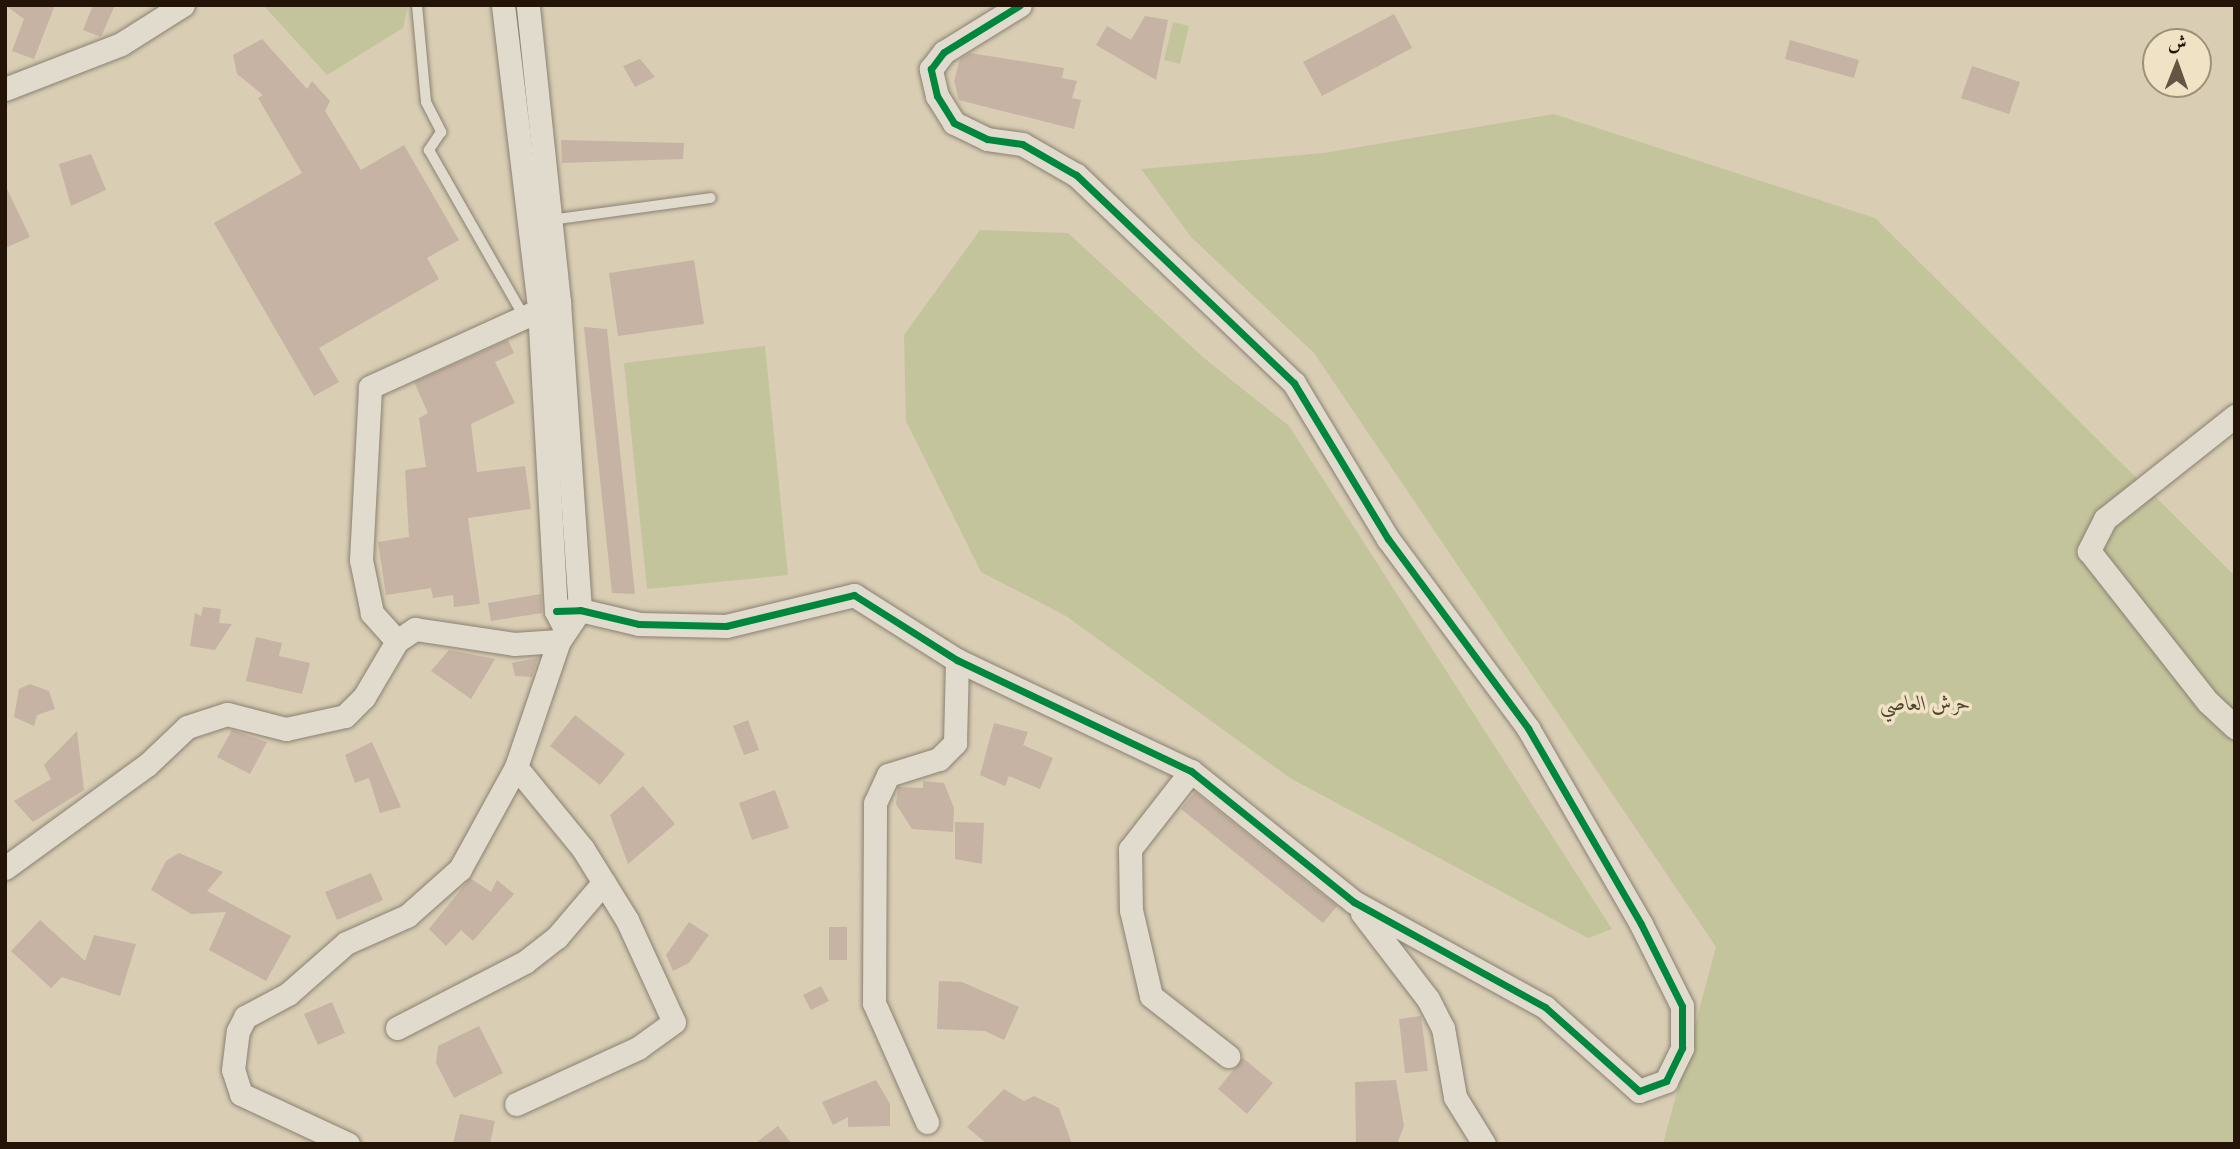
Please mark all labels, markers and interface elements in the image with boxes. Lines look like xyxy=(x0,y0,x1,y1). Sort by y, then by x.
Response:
north arrow xyxy=(2142,28,2212,98)
text: ش xyxy=(2168,32,2187,55)
park label: حرش العاصي xyxy=(1879,691,1971,717)

